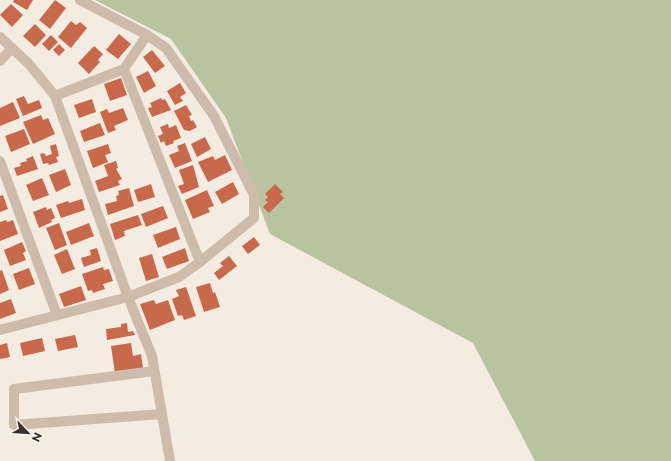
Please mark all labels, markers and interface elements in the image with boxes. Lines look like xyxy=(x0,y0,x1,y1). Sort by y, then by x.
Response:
north arrow xyxy=(8,413,48,453)
text: N xyxy=(29,430,45,444)

